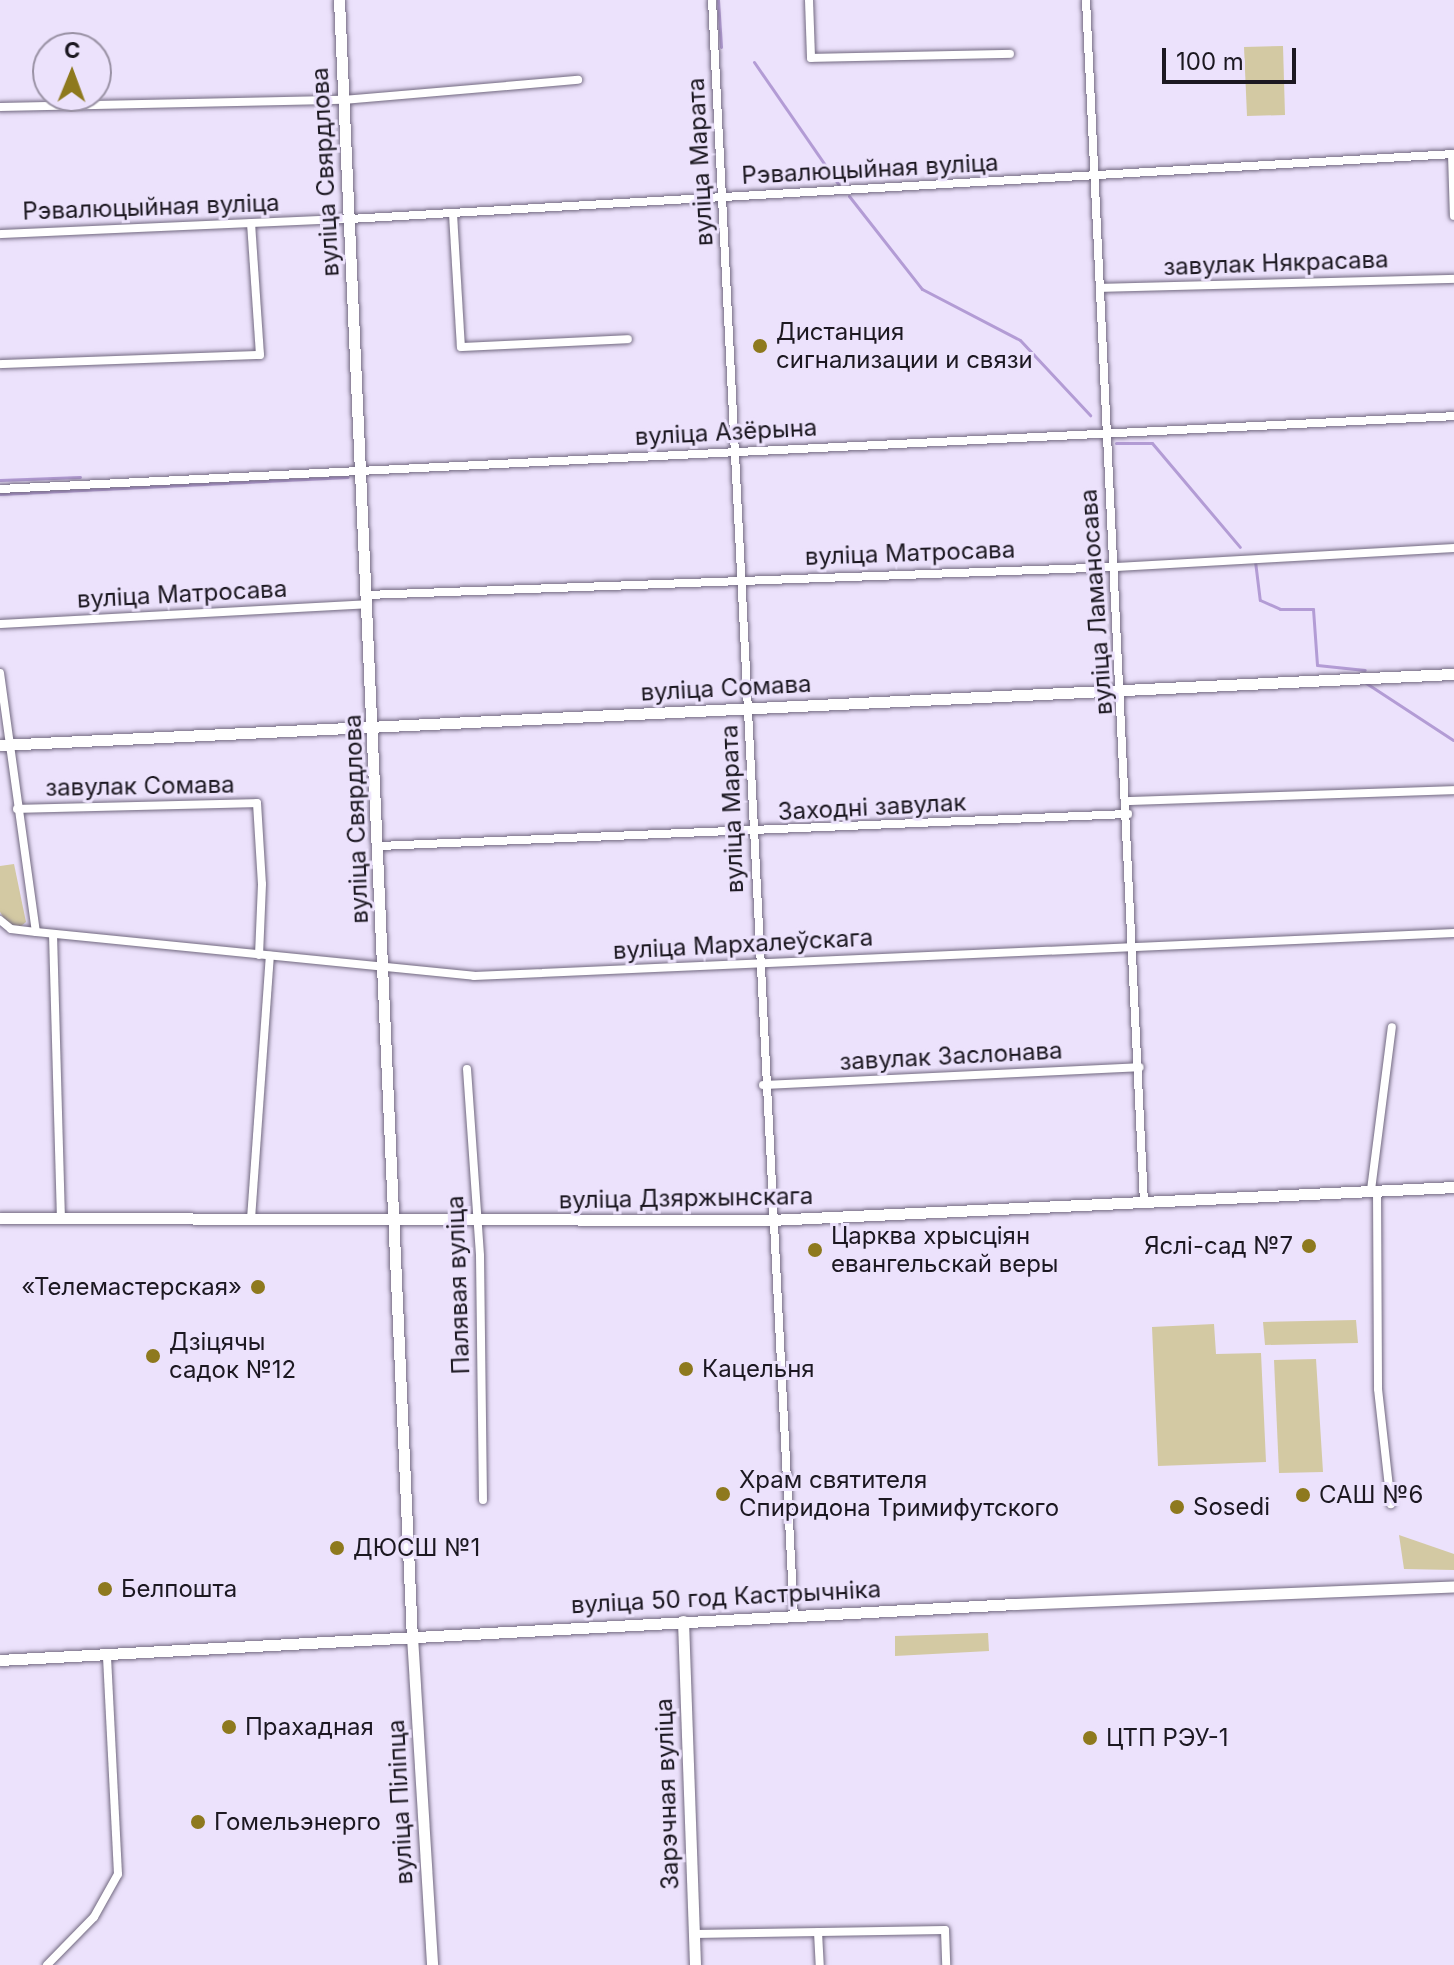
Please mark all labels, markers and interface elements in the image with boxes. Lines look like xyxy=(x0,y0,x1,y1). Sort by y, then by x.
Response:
north arrow xyxy=(32,32,112,112)
scale bar xyxy=(1166,32,1300,82)
text: С xyxy=(64,37,81,63)
text: 100 m xyxy=(1176,47,1244,76)
street label: вуліца Свярдлова xyxy=(305,67,345,277)
street label: вуліца Марата xyxy=(681,77,719,247)
street label: Рэвалюцыйная вуліца xyxy=(741,148,999,190)
street label: Рэвалюцыйная вуліца xyxy=(22,188,280,226)
street label: завулак Някрасава xyxy=(1163,245,1389,281)
place label: Дистанция сигнализации и связи xyxy=(776,318,1033,374)
marker: Дистанция сигнализации и связи xyxy=(751,337,769,355)
street label: вуліца Азёрына xyxy=(634,413,818,451)
street label: вуліца Ламаносава xyxy=(1074,488,1118,716)
street label: вуліца Матросава xyxy=(804,535,1016,571)
street label: вуліца Матросава xyxy=(76,574,288,614)
street label: вуліца Сомава xyxy=(640,669,812,707)
street label: вуліца Свярдлова xyxy=(338,714,374,924)
street label: вуліца Марата xyxy=(715,724,749,894)
street label: завулак Сомава xyxy=(45,770,235,802)
street label: Заходні завулак xyxy=(777,788,967,826)
street label: вуліца Мархалеўскага xyxy=(612,923,874,965)
street label: завулак Заслонава xyxy=(839,1036,1063,1076)
street label: вуліца Дзяржынскага xyxy=(558,1181,814,1215)
street label: Палявая вуліца xyxy=(440,1195,476,1375)
place label: Царква хрысціян евангельскай веры xyxy=(831,1222,1059,1278)
place label: Яслі-сад №7 xyxy=(1144,1232,1293,1260)
marker: Яслі-сад №7 xyxy=(1300,1237,1318,1255)
marker: Царква хрысціян евангельскай веры xyxy=(806,1241,824,1259)
place label: «Телемастерская» xyxy=(21,1273,242,1301)
marker: «Телемастерская» xyxy=(249,1278,267,1296)
place label: Дзіцячы садок №12 xyxy=(169,1328,296,1384)
marker: Дзіцячы садок №12 xyxy=(144,1347,162,1365)
place label: Кацельня xyxy=(702,1355,815,1383)
marker: Кацельня xyxy=(677,1360,695,1378)
place label: Храм святителя Спиридона Тримифутского xyxy=(739,1466,1059,1522)
place label: САШ №6 xyxy=(1319,1481,1423,1509)
marker: Храм святителя Спиридона Тримифутского xyxy=(714,1485,732,1503)
marker: САШ №6 xyxy=(1294,1486,1312,1504)
place label: Sosedi xyxy=(1193,1493,1270,1521)
marker: Sosedi xyxy=(1168,1498,1186,1516)
place label: ДЮСШ №1 xyxy=(353,1534,480,1562)
marker: ДЮСШ №1 xyxy=(328,1539,346,1557)
street label: вуліца 50 год Кастрычніка xyxy=(570,1574,882,1620)
place label: Белпошта xyxy=(121,1575,237,1603)
marker: Белпошта xyxy=(96,1580,114,1598)
street label: Зарэчная вуліца xyxy=(649,1698,685,1890)
place label: Прахадная xyxy=(245,1713,374,1741)
marker: Прахадная xyxy=(220,1718,238,1736)
street label: вуліца Піліпца xyxy=(381,1719,419,1885)
place label: ЦТП РЭУ-1 xyxy=(1106,1724,1229,1752)
marker: ЦТП РЭУ-1 xyxy=(1081,1729,1099,1747)
place label: Гомельэнерго xyxy=(214,1808,381,1836)
marker: Гомельэнерго xyxy=(189,1813,207,1831)

